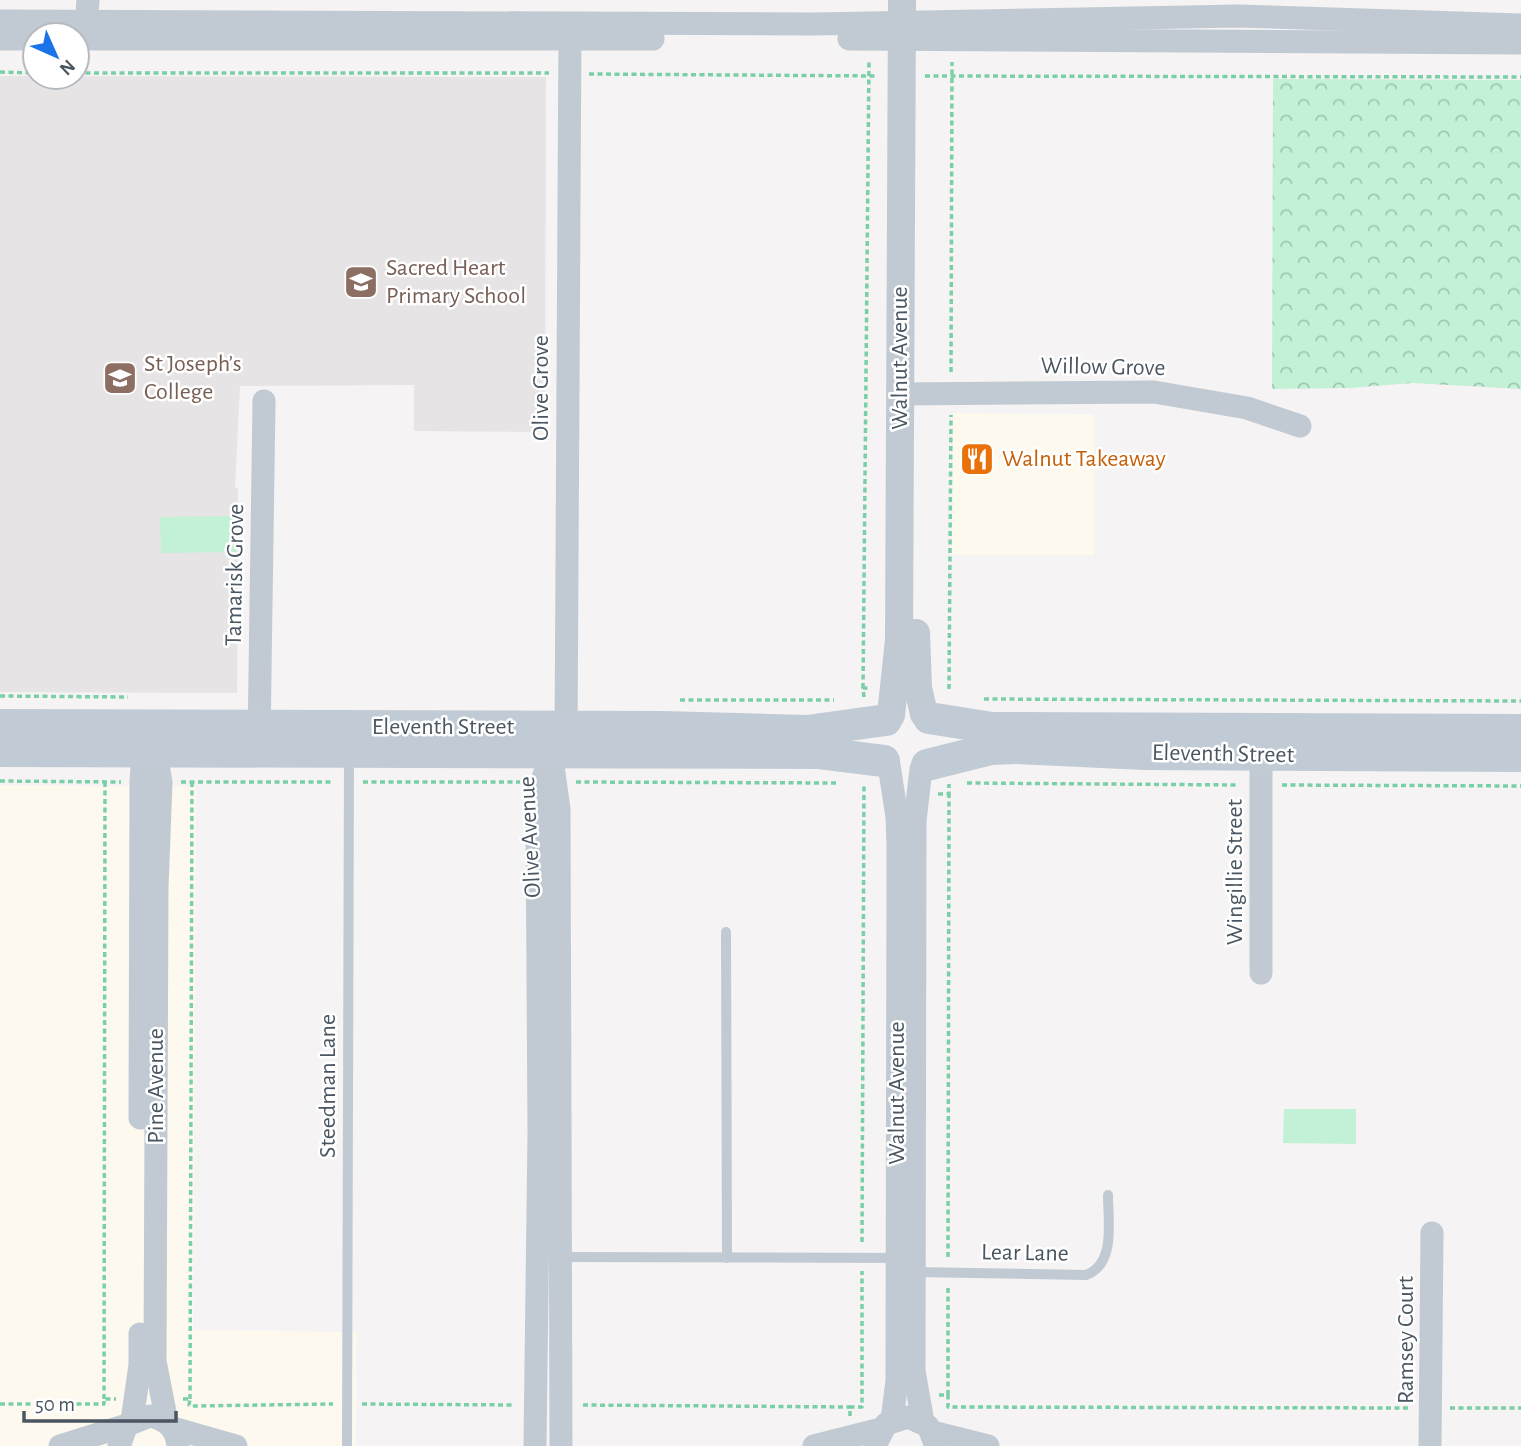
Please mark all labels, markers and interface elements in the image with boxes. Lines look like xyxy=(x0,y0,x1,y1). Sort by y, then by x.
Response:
north arrow xyxy=(21,21,91,91)
text: N xyxy=(56,56,78,78)
place label: Sacred Heart Primary School xyxy=(386,256,526,308)
school or university icon: Sacred Heart Primary School xyxy=(342,263,380,301)
street label: Walnut Avenue xyxy=(888,286,912,430)
street label: Olive Grove xyxy=(529,335,553,441)
place label: St Joseph’s College xyxy=(144,352,242,404)
street label: Willow Grove xyxy=(1040,354,1166,380)
school or university icon: St Joseph’s College xyxy=(101,359,139,397)
restaurant icon: Walnut Takeaway xyxy=(958,440,996,478)
place label: Walnut Takeaway xyxy=(1002,447,1166,471)
street label: Tamarisk Grove xyxy=(222,504,248,646)
street label: Eleventh Street xyxy=(372,715,515,739)
street label: Eleventh Street xyxy=(1152,741,1295,767)
street label: Olive Avenue xyxy=(515,776,545,898)
street label: Wingillie Street xyxy=(1223,799,1247,945)
street label: Steedman Lane xyxy=(316,1014,340,1158)
street label: Walnut Avenue xyxy=(885,1021,909,1165)
street label: Pine Avenue xyxy=(144,1028,168,1144)
street label: Lear Lane xyxy=(981,1240,1069,1266)
street label: Ramsey Court xyxy=(1394,1276,1418,1404)
scale bar xyxy=(24,1380,177,1424)
text: 50 m xyxy=(35,1394,75,1415)

